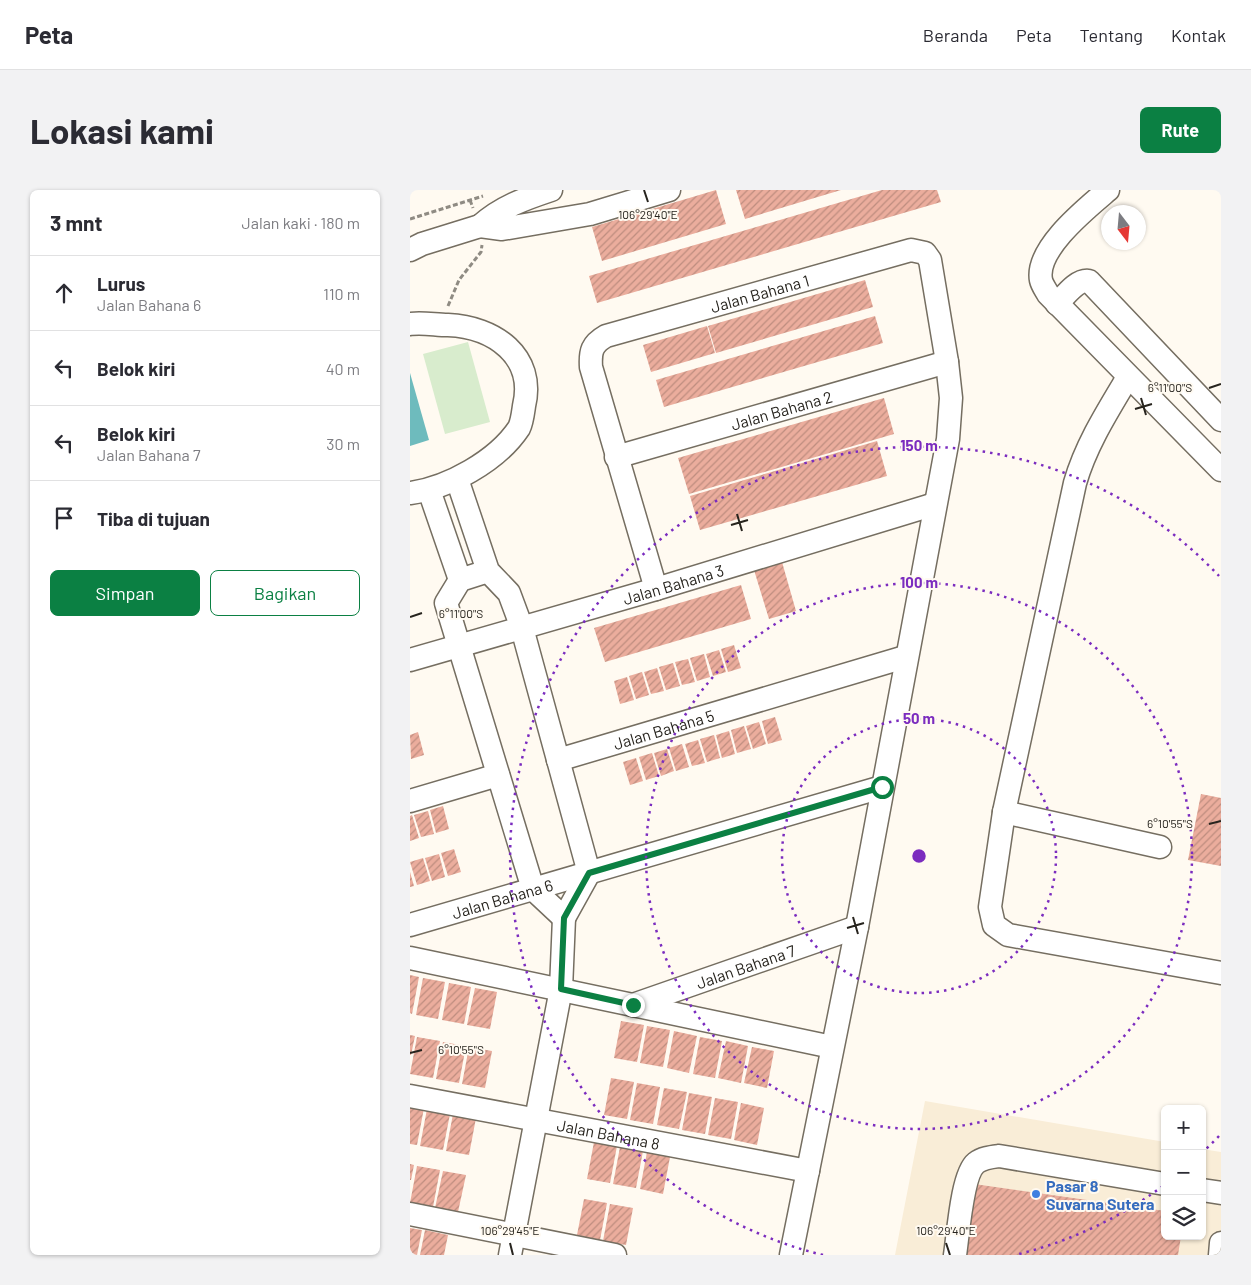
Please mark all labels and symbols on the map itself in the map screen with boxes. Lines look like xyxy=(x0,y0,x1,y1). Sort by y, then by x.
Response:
north arrow xyxy=(1101,205,1146,250)
text: 106°29'40"E xyxy=(618,207,678,221)
street label: Jalan Bahana 1 xyxy=(708,270,811,316)
text: 6°11'00"S xyxy=(1148,380,1192,394)
street label: Jalan Bahana 2 xyxy=(728,386,834,433)
text: 150 m xyxy=(900,436,938,454)
street label: Jalan Bahana 3 xyxy=(621,559,726,608)
text: 100 m xyxy=(900,573,938,591)
text: 6°11'00"S xyxy=(439,606,483,620)
street label: Jalan Bahana 5 xyxy=(611,705,716,753)
text: 50 m xyxy=(903,709,935,727)
route start xyxy=(871,776,894,799)
text: 6°10'55"S xyxy=(1147,816,1193,830)
centre of rings xyxy=(910,847,928,865)
street label: Jalan Bahana 6 xyxy=(449,874,555,922)
street label: Jalan Bahana 7 xyxy=(693,940,798,992)
route end xyxy=(622,994,645,1017)
text: 6°10'55"S xyxy=(438,1042,484,1056)
street label: Jalan Bahana 8 xyxy=(555,1114,662,1152)
place label: Pasar 8 Suvarna Sutera xyxy=(1046,1176,1155,1213)
marker: Pasar 8 Suvarna Sutera xyxy=(1030,1188,1042,1200)
text: 106°29'45"E xyxy=(480,1223,540,1237)
text: 106°29'40"E xyxy=(916,1223,976,1237)

